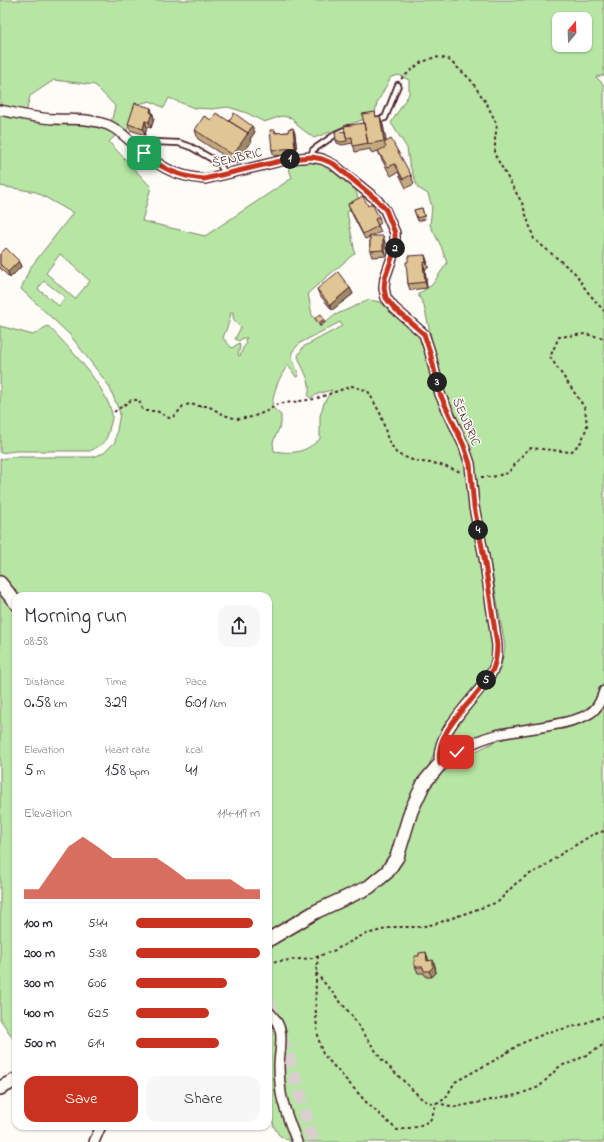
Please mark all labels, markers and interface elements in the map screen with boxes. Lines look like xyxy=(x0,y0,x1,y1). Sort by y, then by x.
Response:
north arrow xyxy=(552,12,592,52)
map controls xyxy=(552,12,592,52)
pin xyxy=(127,136,161,170)
icon: arrive xyxy=(133,142,155,164)
street label: ŠENBRIC xyxy=(210,143,264,173)
pin: 1 xyxy=(280,149,300,169)
text: 1 xyxy=(288,151,292,167)
pin: 2 xyxy=(385,238,405,258)
text: 2 xyxy=(392,240,398,256)
pin: 3 xyxy=(427,372,447,392)
text: 3 xyxy=(435,374,439,390)
street label: ŠENBRIC xyxy=(447,395,485,449)
pin: 4 xyxy=(468,520,488,540)
text: 4 xyxy=(476,522,480,538)
text: Morning run xyxy=(24,601,127,633)
button: share xyxy=(218,605,260,647)
text: 08:58 xyxy=(24,632,48,651)
pin: 5 xyxy=(476,670,496,690)
text: 5 xyxy=(483,672,489,688)
text: Distance xyxy=(24,674,65,690)
text: Time xyxy=(105,674,126,690)
text: Pace xyxy=(185,674,207,690)
text: 0.58 xyxy=(24,690,51,715)
text: 3:29 xyxy=(105,690,127,715)
text: 6:01 xyxy=(185,690,207,715)
text: km xyxy=(51,696,67,712)
text: /km xyxy=(207,696,227,712)
pin xyxy=(440,735,474,769)
icon: check xyxy=(446,741,468,763)
text: Elevation xyxy=(24,742,64,758)
text: Heart rate xyxy=(105,742,150,758)
text: kcal xyxy=(185,742,203,758)
text: 5 xyxy=(24,758,34,783)
text: 158 xyxy=(105,758,126,783)
text: 41 xyxy=(185,758,198,783)
text: m xyxy=(34,764,45,780)
text: bpm xyxy=(126,764,149,780)
text: Elevation xyxy=(24,804,72,823)
text: 114–119 m xyxy=(217,804,260,823)
text: 100 m xyxy=(24,914,53,933)
text: 5:44 xyxy=(88,914,107,933)
text: 200 m xyxy=(24,944,55,963)
text: 5:38 xyxy=(88,944,107,963)
text: 300 m xyxy=(24,974,54,993)
text: 6:06 xyxy=(88,974,106,993)
text: 400 m xyxy=(24,1004,54,1023)
text: 6:25 xyxy=(88,1004,109,1023)
text: 500 m xyxy=(24,1034,56,1053)
text: 6:14 xyxy=(88,1034,104,1053)
button: Save xyxy=(24,1076,138,1122)
button: Share xyxy=(146,1076,260,1122)

